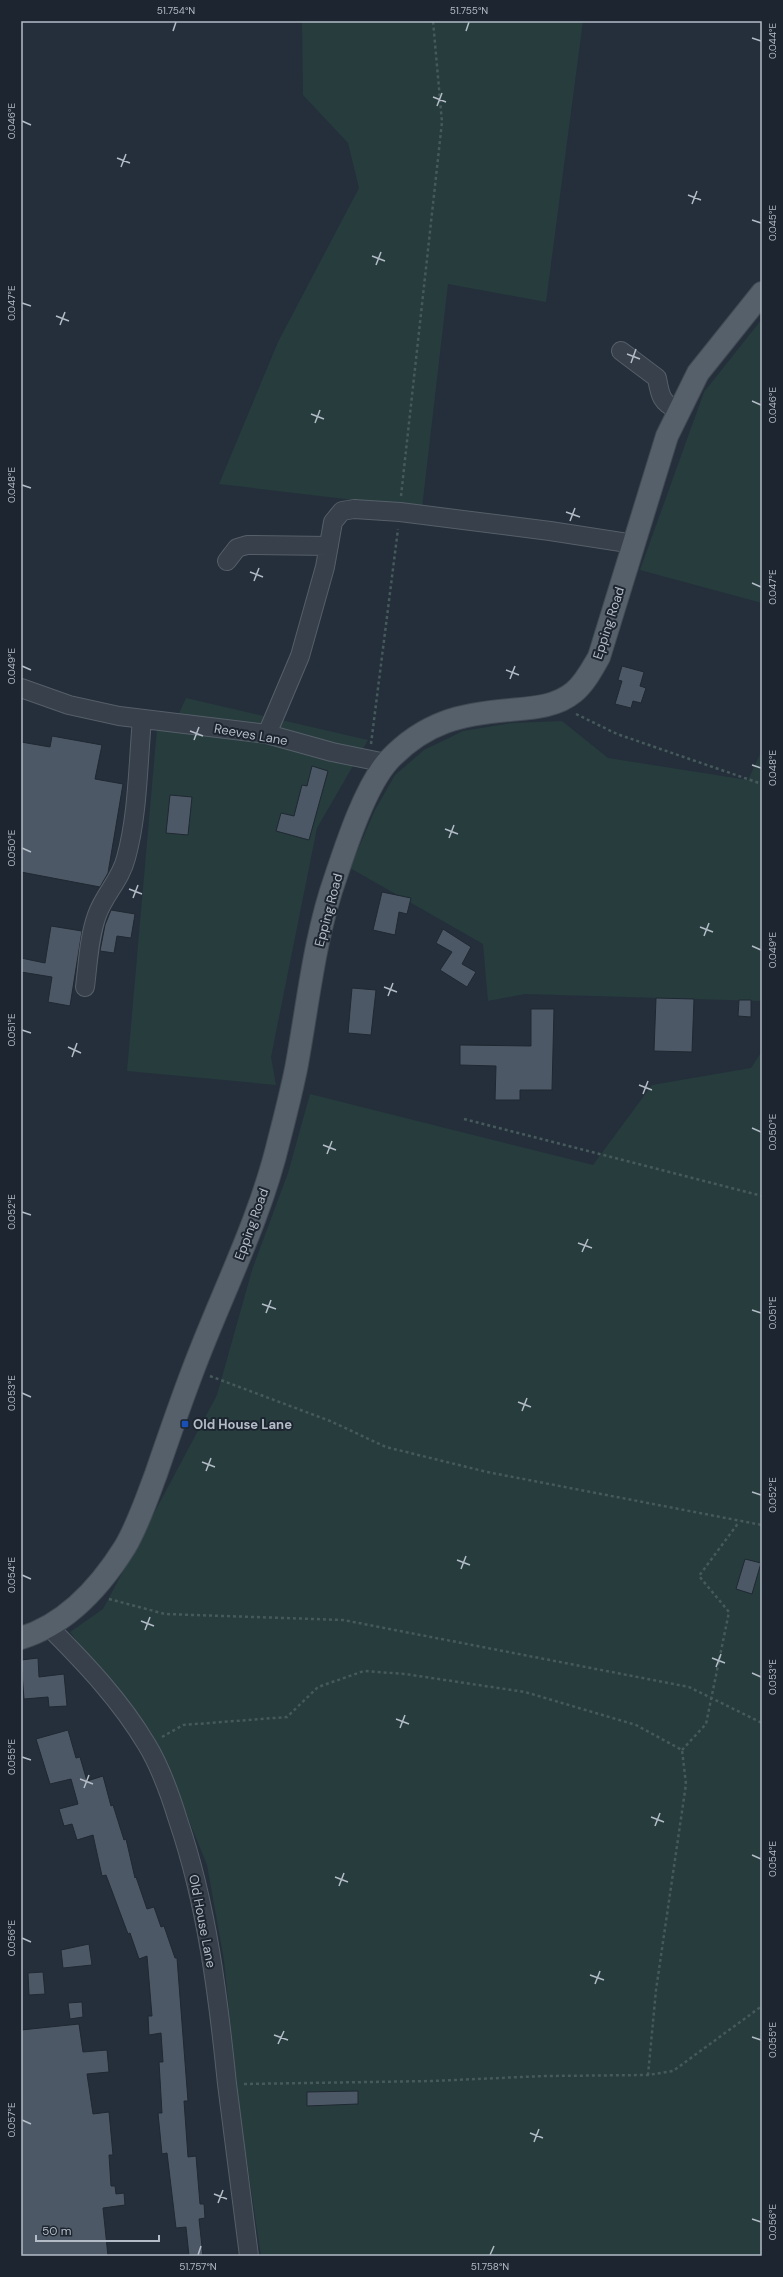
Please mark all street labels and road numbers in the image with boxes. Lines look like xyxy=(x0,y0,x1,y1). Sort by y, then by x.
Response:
street label: Epping Road xyxy=(589,585,628,662)
street label: Reeves Lane xyxy=(213,720,289,749)
street label: Epping Road xyxy=(311,872,346,949)
street label: Epping Road xyxy=(231,1186,272,1262)
street label: Old House Lane xyxy=(185,1873,220,1969)

